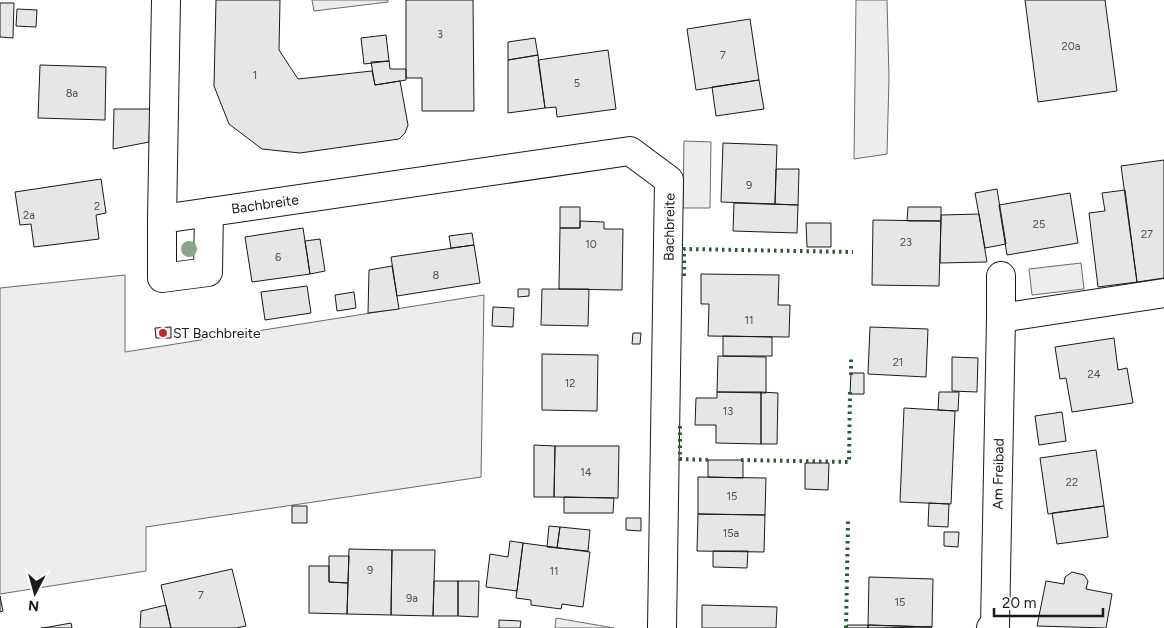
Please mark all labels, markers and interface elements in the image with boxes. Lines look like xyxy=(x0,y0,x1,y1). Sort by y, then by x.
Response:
house number: 3 xyxy=(437,28,443,41)
house number: 20a xyxy=(1062,40,1080,53)
house number: 7 xyxy=(720,49,726,62)
house number: 1 xyxy=(253,69,257,82)
house number: 5 xyxy=(574,77,580,90)
house number: 8a xyxy=(66,87,78,100)
house number: 9 xyxy=(746,179,752,192)
street label: Bachbreite xyxy=(230,191,300,218)
street label: Bachbreite xyxy=(660,193,679,261)
house number: 2 xyxy=(94,200,100,213)
house number: 2a xyxy=(23,209,35,222)
house number: 25 xyxy=(1033,218,1045,231)
house number: 27 xyxy=(1141,228,1153,241)
house number: 23 xyxy=(900,236,912,249)
house number: 10 xyxy=(585,238,597,251)
house number: 6 xyxy=(275,251,281,264)
house number: 8 xyxy=(433,269,440,282)
house number: 11 xyxy=(744,314,754,327)
place label: ST Bachbreite xyxy=(173,325,261,342)
marker: ST Bachbreite xyxy=(157,327,169,339)
house number: 21 xyxy=(893,356,903,369)
house number: 24 xyxy=(1088,368,1101,381)
house number: 12 xyxy=(565,377,575,390)
house number: 13 xyxy=(723,405,733,418)
street label: Am Freibad xyxy=(989,438,1008,510)
house number: 14 xyxy=(580,466,592,479)
house number: 22 xyxy=(1066,476,1078,489)
house number: 15 xyxy=(727,490,737,503)
house number: 15a xyxy=(723,527,739,540)
house number: 9 xyxy=(367,564,373,577)
house number: 11 xyxy=(549,565,559,578)
north arrow xyxy=(10,568,60,618)
scale bar xyxy=(994,586,1103,618)
house number: 7 xyxy=(198,589,204,602)
house number: 9a xyxy=(406,592,418,605)
text: 20 m xyxy=(1002,594,1036,612)
text: N xyxy=(27,596,40,614)
house number: 15 xyxy=(895,596,905,609)

